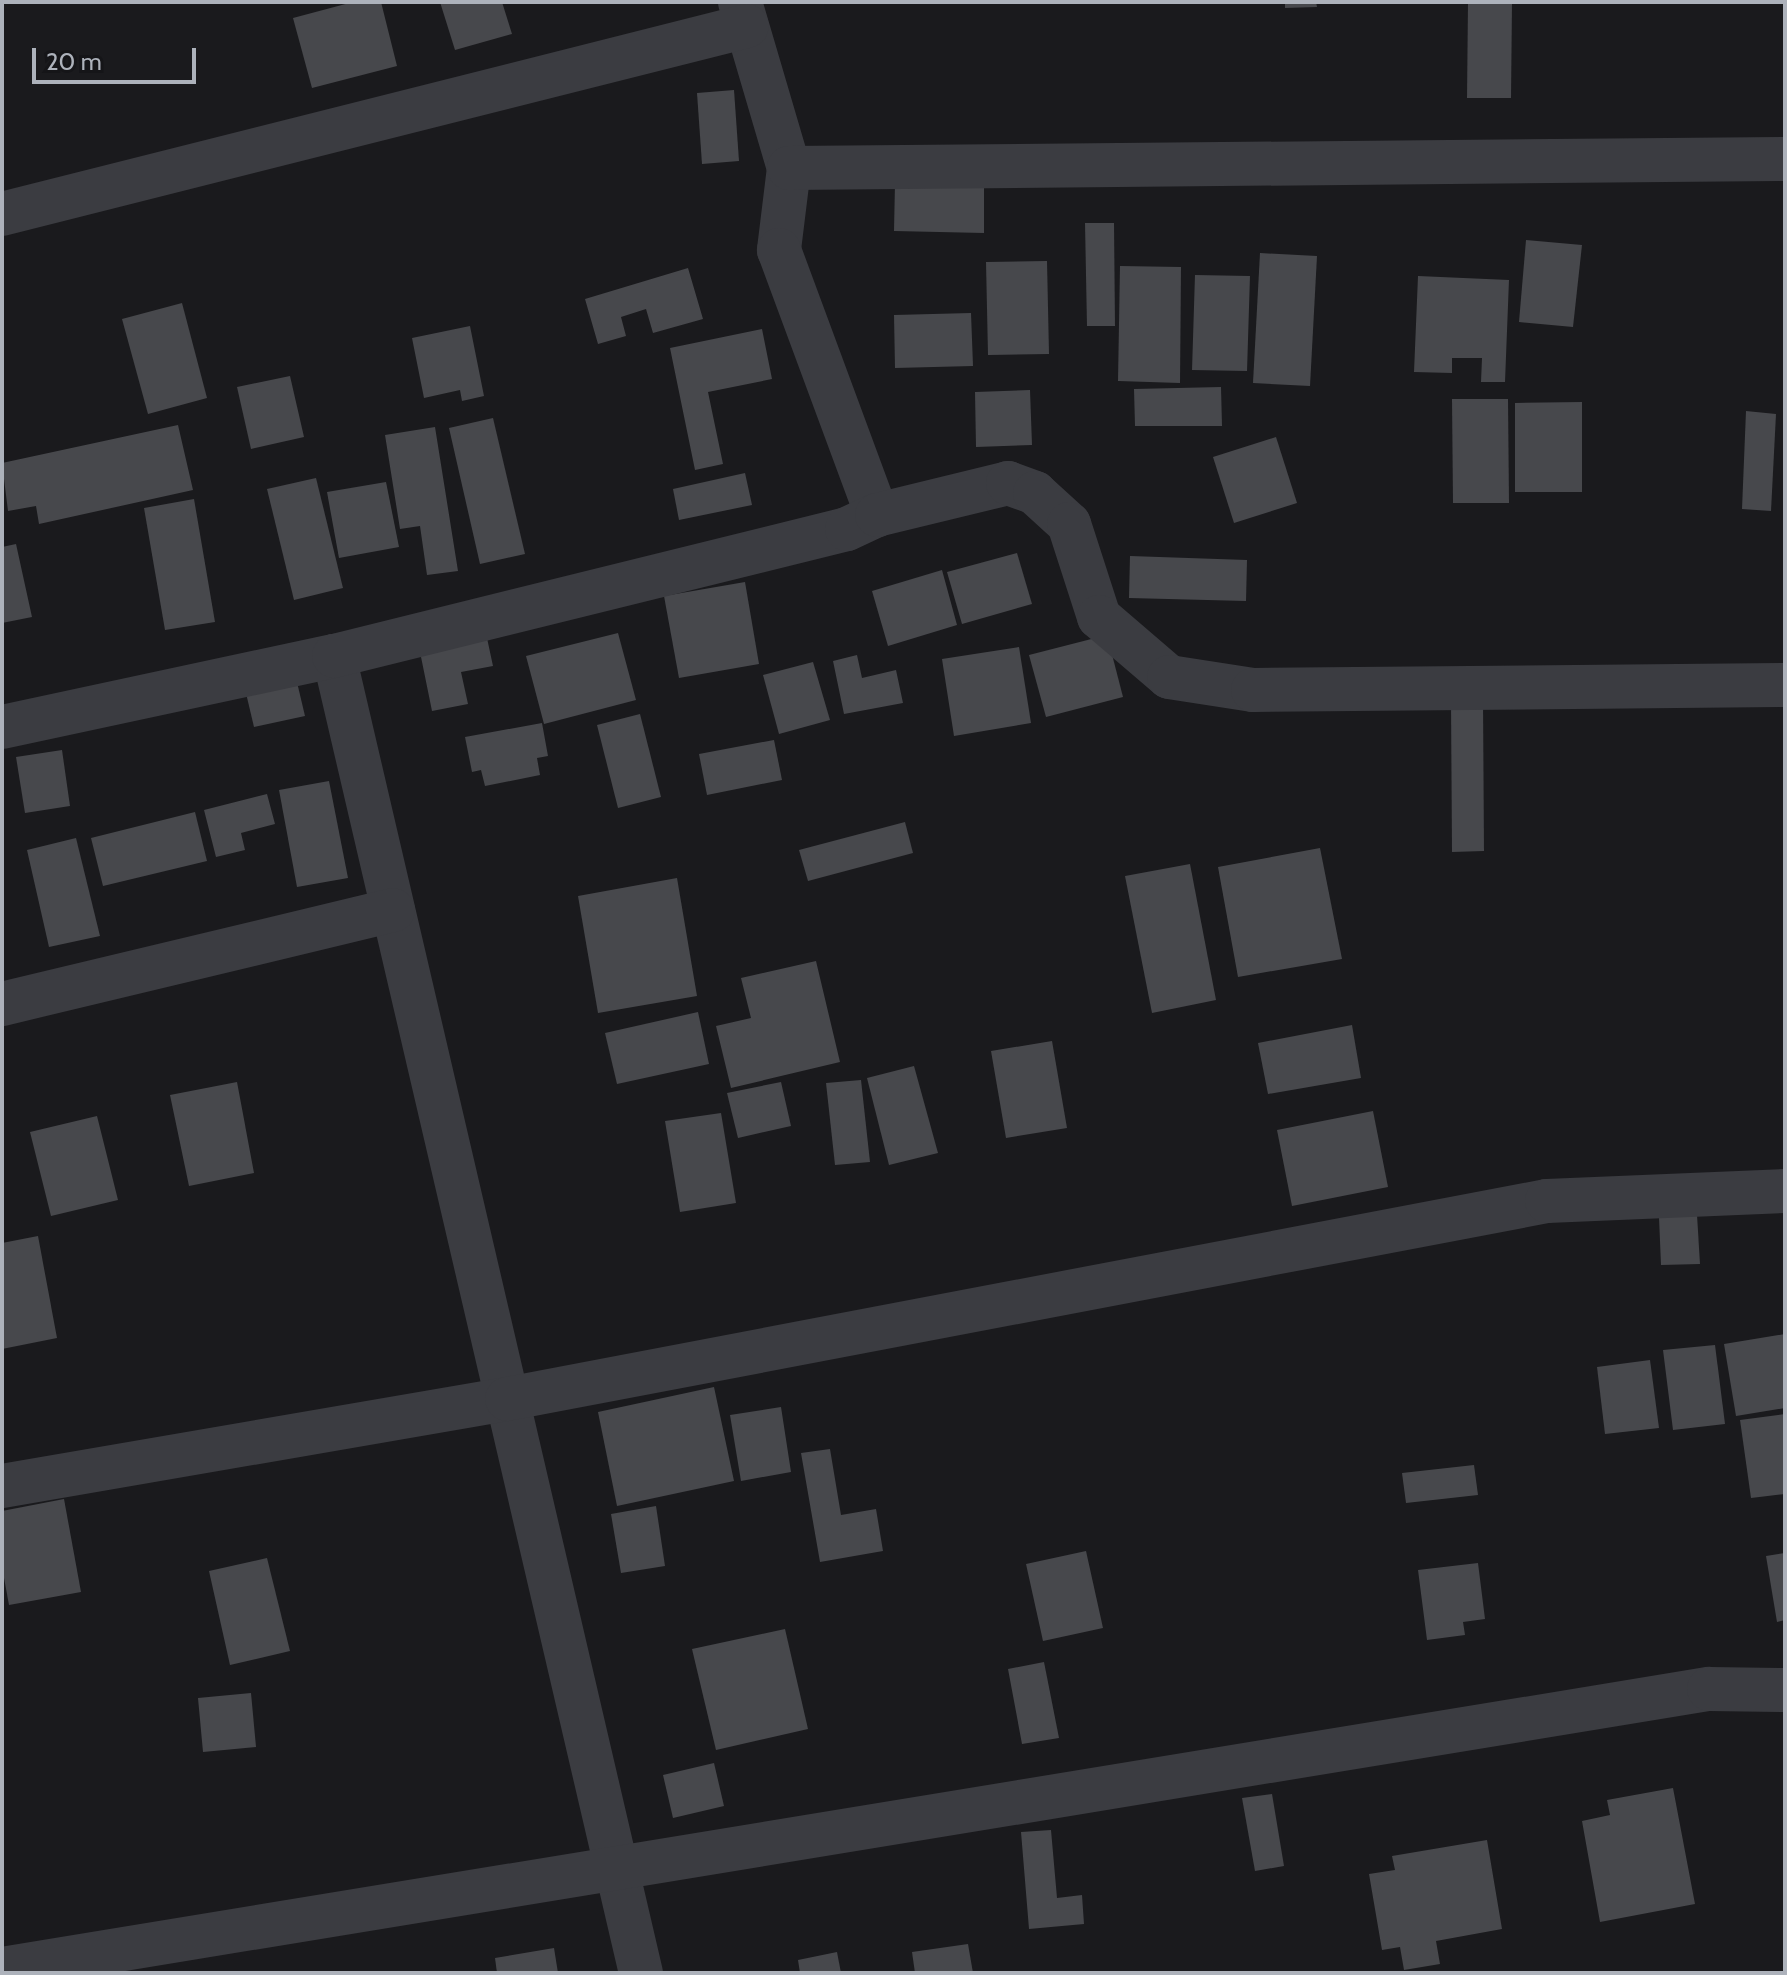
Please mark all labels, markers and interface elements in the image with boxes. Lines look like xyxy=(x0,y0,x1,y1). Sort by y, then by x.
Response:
scale bar xyxy=(36,32,200,82)
text: 20 m xyxy=(46,47,102,76)

